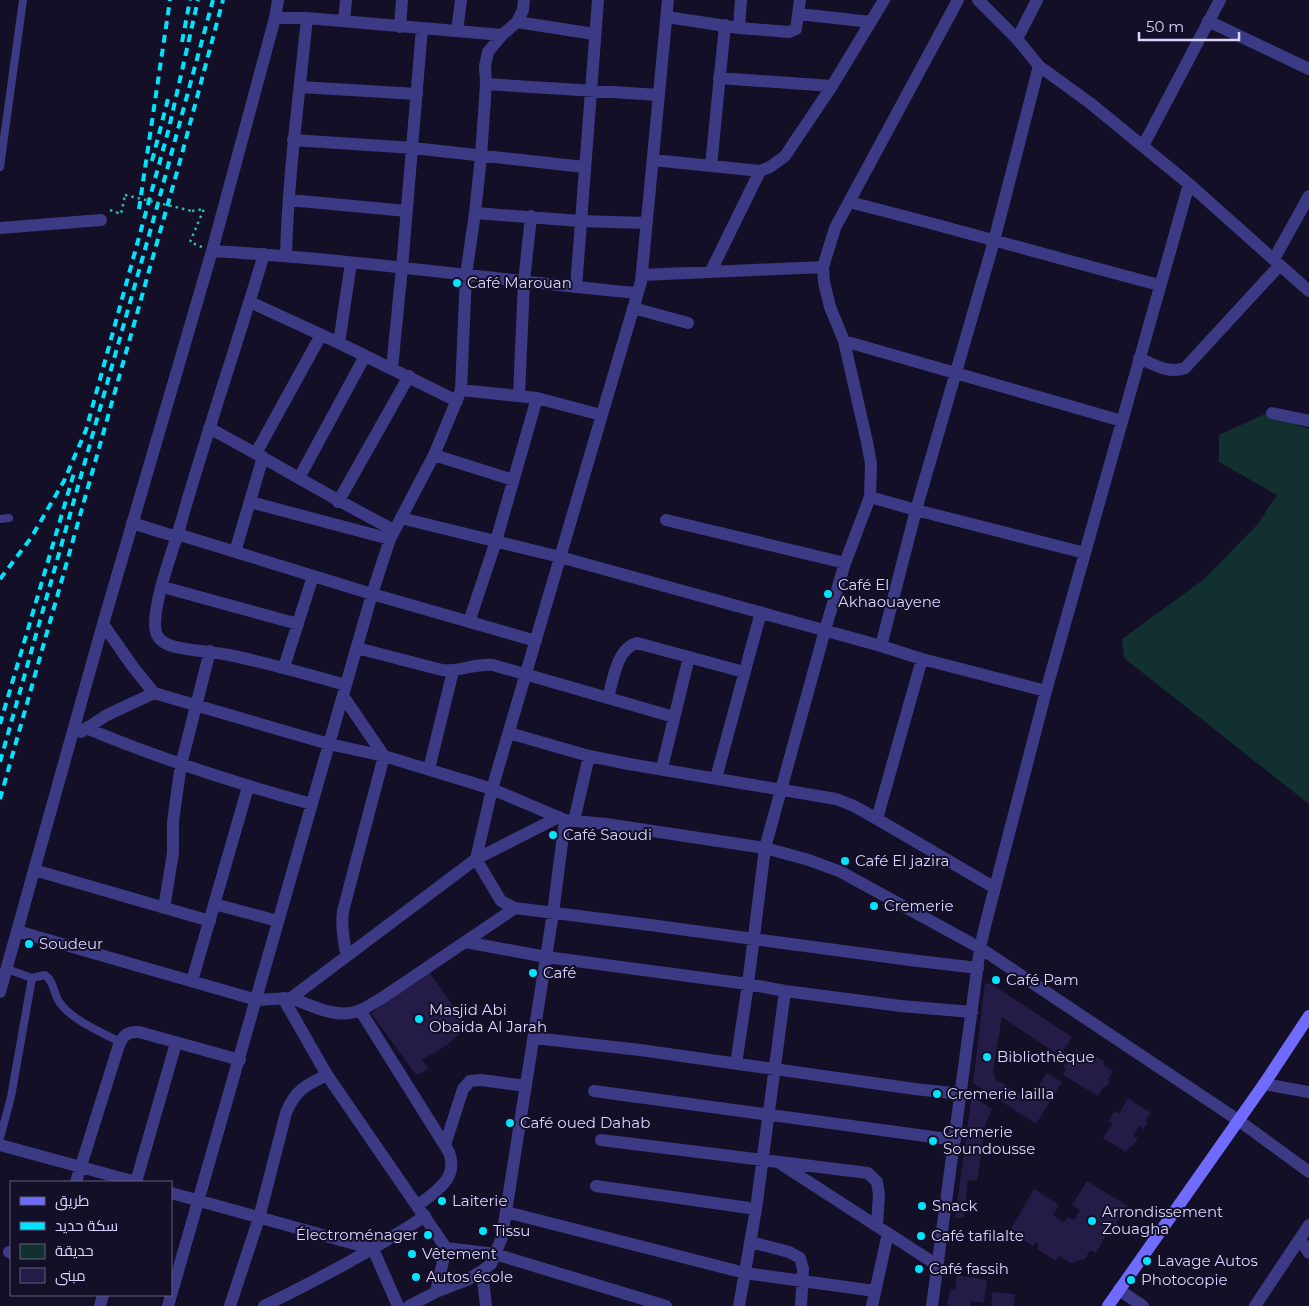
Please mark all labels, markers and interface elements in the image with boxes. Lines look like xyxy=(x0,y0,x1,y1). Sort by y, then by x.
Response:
scale bar xyxy=(1139,10,1239,42)
text: 50 m xyxy=(1146,17,1184,36)
place label: Café Marouan xyxy=(467,273,572,292)
marker: Café Marouan xyxy=(451,277,463,289)
place label: Café El Akhaouayene xyxy=(838,575,941,611)
marker: Café El Akhaouayene xyxy=(822,588,834,600)
place label: Café Saoudi xyxy=(563,825,652,844)
marker: Café Saoudi xyxy=(547,829,559,841)
place label: Café El jazira xyxy=(855,851,949,870)
marker: Café El jazira xyxy=(839,855,851,867)
place label: Cremerie xyxy=(884,896,954,915)
marker: Cremerie xyxy=(868,900,880,912)
place label: Soudeur xyxy=(39,934,103,953)
marker: Soudeur xyxy=(23,938,35,950)
place label: Café xyxy=(543,963,576,982)
marker: Café xyxy=(527,967,539,979)
place label: Café Pam xyxy=(1006,970,1079,989)
marker: Café Pam xyxy=(990,974,1002,986)
place label: Masjid Abi Obaida Al Jarah xyxy=(429,1000,547,1036)
marker: Masjid Abi Obaida Al Jarah xyxy=(413,1013,425,1025)
place label: Bibliothèque xyxy=(997,1047,1095,1066)
marker: Bibliothèque xyxy=(981,1051,993,1063)
place label: Cremerie lailla xyxy=(947,1084,1054,1103)
marker: Cremerie lailla xyxy=(931,1088,943,1100)
place label: Café oued Dahab xyxy=(520,1113,650,1132)
marker: Café oued Dahab xyxy=(504,1117,516,1129)
place label: Cremerie Soundousse xyxy=(943,1122,1035,1158)
marker: Cremerie Soundousse xyxy=(927,1135,939,1147)
legend xyxy=(10,1181,172,1296)
text: طريق xyxy=(55,1191,89,1211)
place label: Laiterie xyxy=(452,1191,507,1210)
marker: Laiterie xyxy=(436,1195,448,1207)
place label: Snack xyxy=(932,1196,978,1215)
marker: Snack xyxy=(916,1200,928,1212)
place label: Arrondissement Zouagha xyxy=(1102,1202,1223,1238)
marker: Arrondissement Zouagha xyxy=(1086,1215,1098,1227)
text: سكة حديد xyxy=(55,1216,118,1235)
place label: Tissu xyxy=(493,1221,530,1240)
place label: Électroménager xyxy=(296,1225,418,1244)
marker: Tissu xyxy=(477,1225,489,1237)
place label: Café tafilalte xyxy=(931,1226,1024,1245)
marker: Électroménager xyxy=(422,1229,434,1241)
marker: Café tafilalte xyxy=(915,1230,927,1242)
text: حديقة xyxy=(55,1241,94,1260)
place label: Vêtement xyxy=(422,1244,497,1263)
marker: Vêtement xyxy=(406,1248,418,1260)
place label: Lavage Autos xyxy=(1157,1251,1258,1270)
marker: Lavage Autos xyxy=(1141,1255,1153,1267)
place label: Café fassih xyxy=(929,1259,1009,1278)
marker: Café fassih xyxy=(913,1263,925,1275)
text: مبنى xyxy=(55,1266,86,1286)
place label: Autos école xyxy=(426,1267,513,1286)
place label: Photocopie xyxy=(1141,1270,1228,1289)
marker: Autos école xyxy=(410,1271,422,1283)
marker: Photocopie xyxy=(1125,1274,1137,1286)

